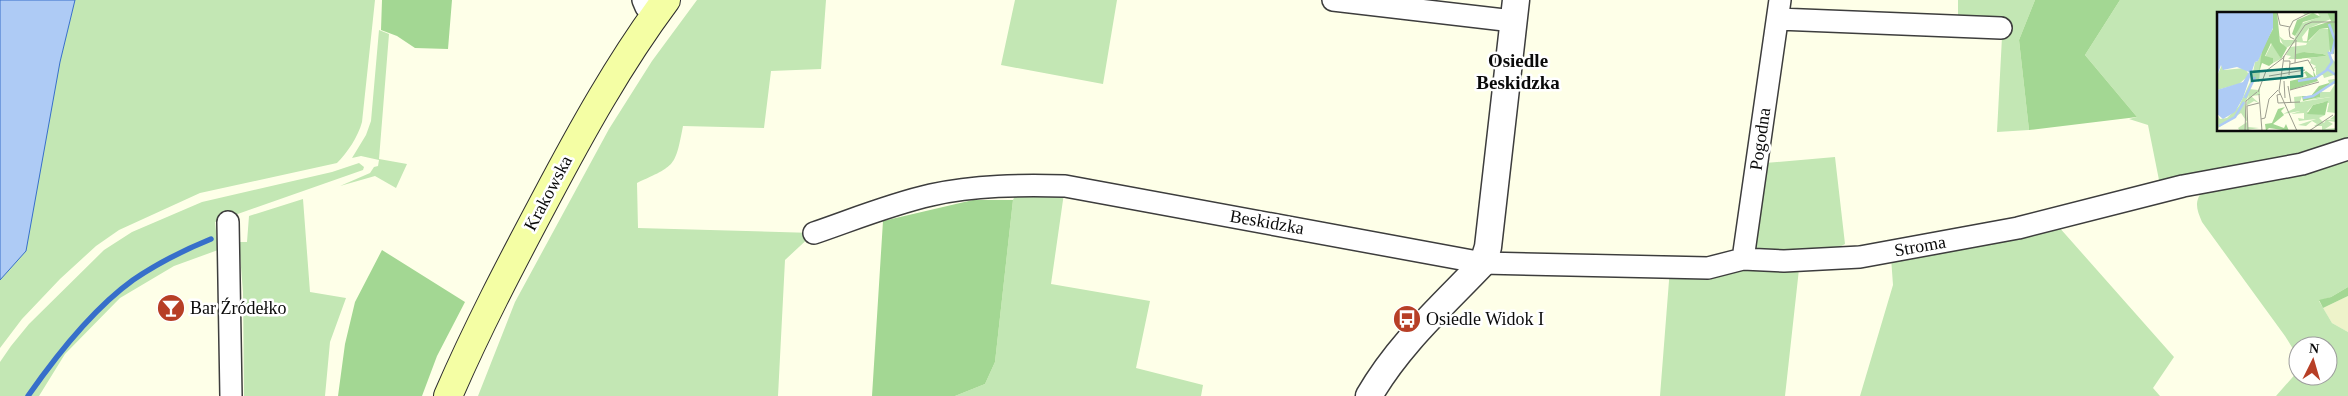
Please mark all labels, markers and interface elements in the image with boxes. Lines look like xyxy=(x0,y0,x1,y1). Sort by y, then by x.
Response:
inset map xyxy=(2217,12,2336,131)
district label: Osiedle Beskidzka xyxy=(1476,50,1560,93)
street label: Pogodna xyxy=(1746,106,1774,172)
street label: Krakowska xyxy=(520,152,576,234)
street label: Beskidzka xyxy=(1228,206,1306,238)
street label: Stroma xyxy=(1893,232,1947,260)
bar icon: Bar Źródełko xyxy=(156,293,186,323)
place label: Bar Źródełko xyxy=(190,297,286,318)
bus stop icon: Osiedle Widok I xyxy=(1392,304,1422,334)
place label: Osiedle Widok I xyxy=(1426,309,1544,329)
north arrow xyxy=(2288,336,2338,386)
text: N xyxy=(2308,341,2320,356)

